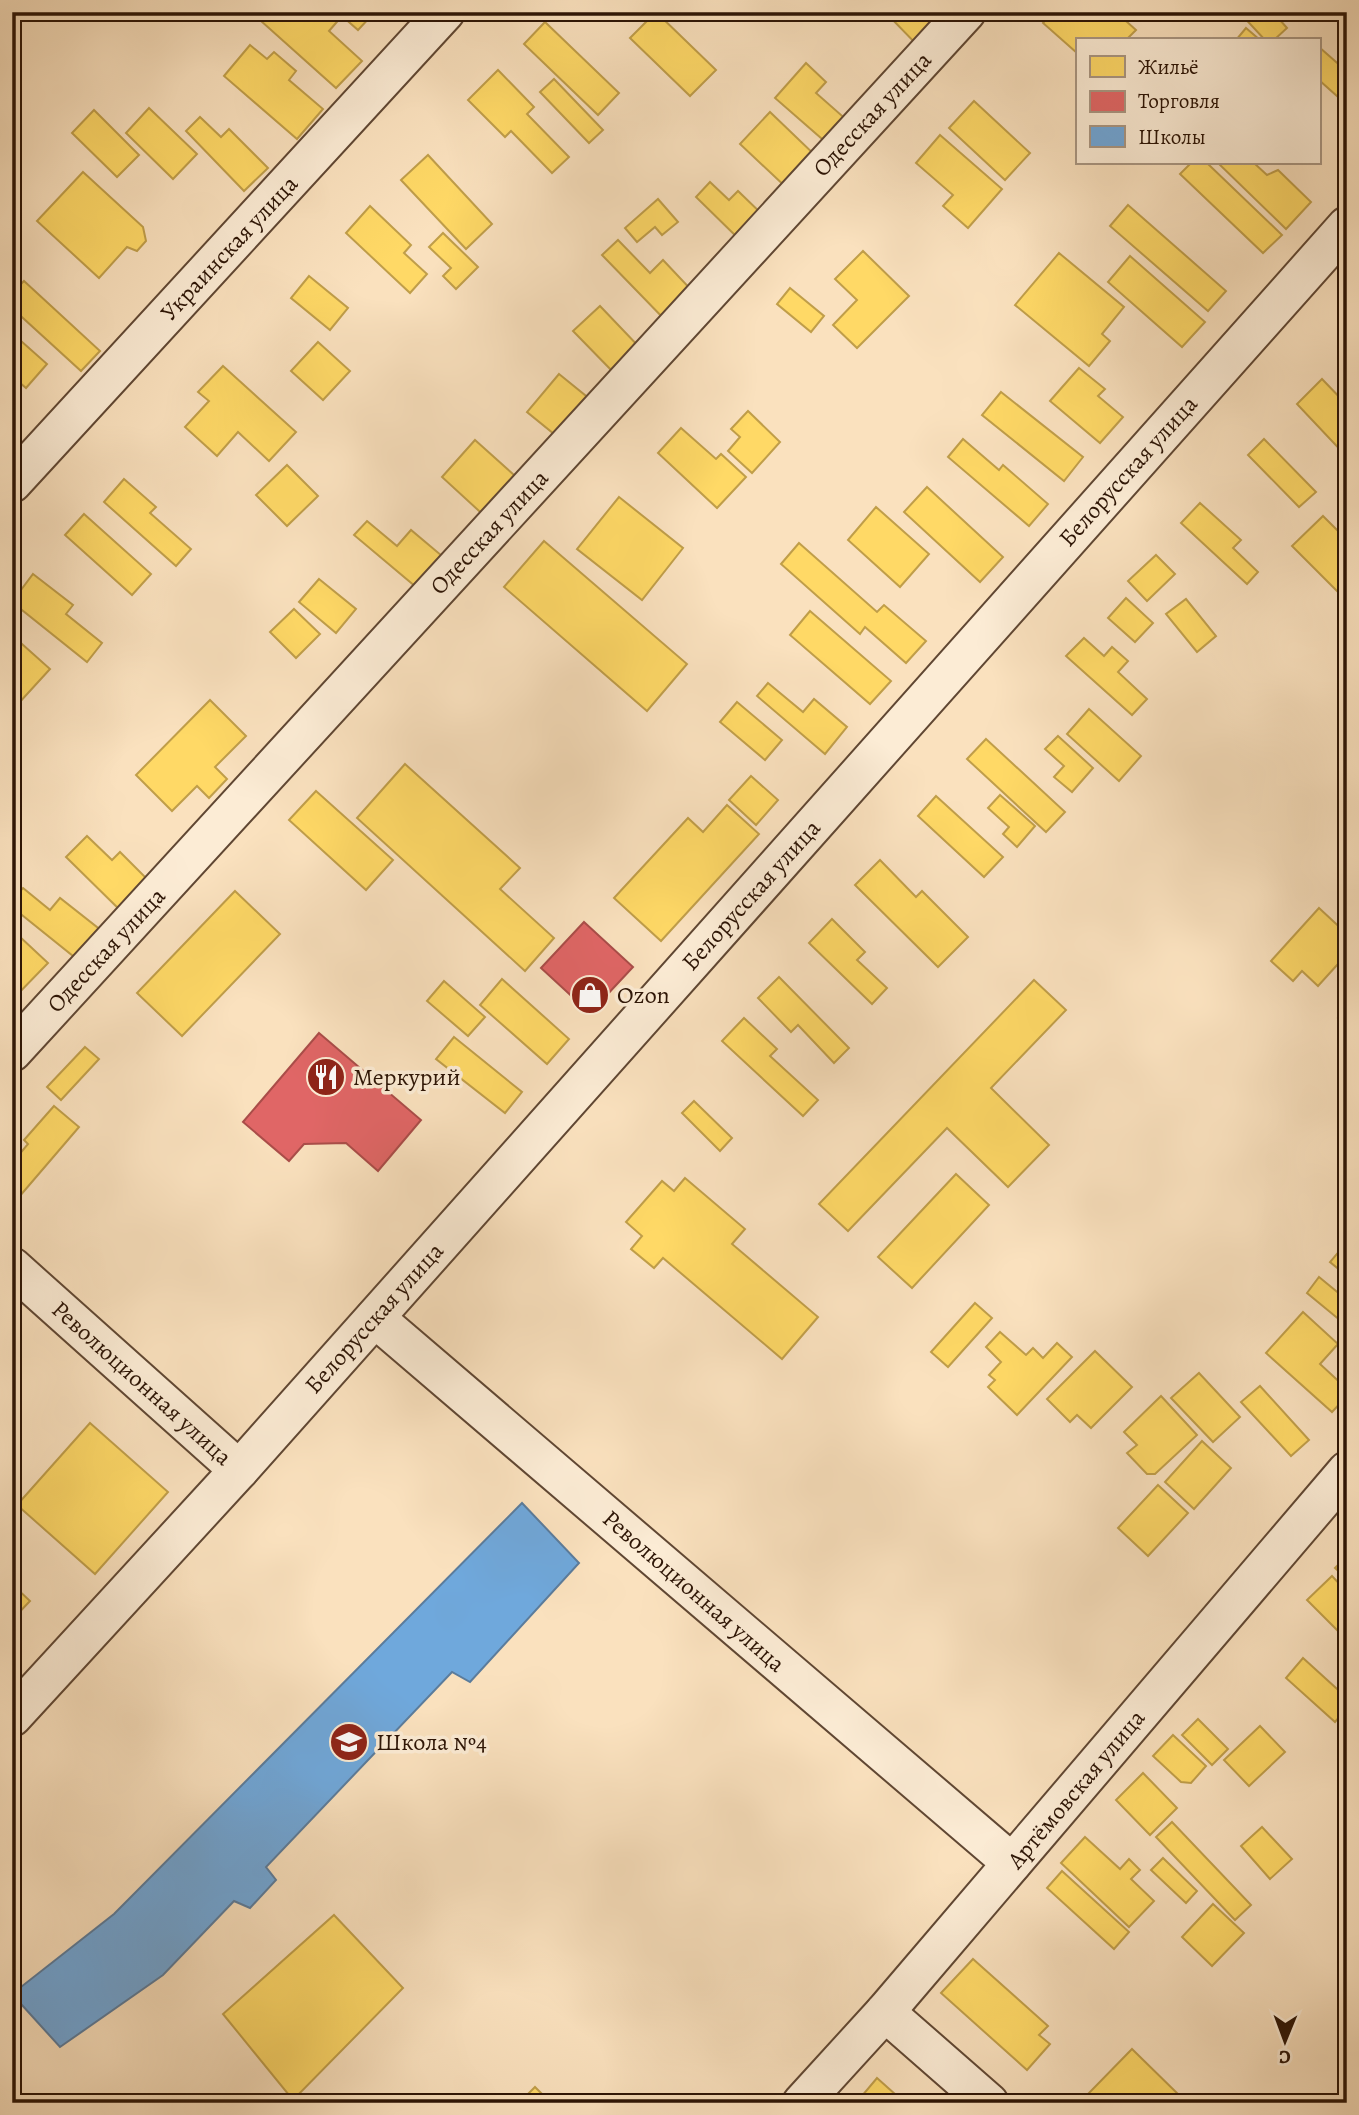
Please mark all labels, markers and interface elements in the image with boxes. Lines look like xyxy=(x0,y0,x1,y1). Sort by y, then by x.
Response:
legend xyxy=(1076,38,1320,164)
street label: Одесская улица xyxy=(806,44,938,184)
text: Жильё xyxy=(1138,53,1199,81)
text: Торговля xyxy=(1138,87,1220,115)
text: Школы xyxy=(1138,123,1206,151)
street label: Украинская улица xyxy=(153,168,305,328)
street label: Белорусская улица xyxy=(1051,389,1205,553)
street label: Одесская улица xyxy=(423,462,555,602)
street label: Белорусская улица xyxy=(674,813,828,977)
street label: Одесская улица xyxy=(40,880,172,1020)
shop icon: Ozon xyxy=(569,974,611,1016)
place label: Ozon xyxy=(617,979,670,1011)
restaurant icon: Меркурий xyxy=(305,1056,347,1098)
place label: Меркурий xyxy=(353,1061,461,1093)
street label: Белорусская улица xyxy=(297,1236,451,1400)
street label: Революционная улица xyxy=(45,1293,239,1473)
street label: Революционная улица xyxy=(596,1503,792,1679)
street label: Артёмовская улица xyxy=(999,1703,1152,1876)
school or university icon: Школа №4 xyxy=(328,1721,370,1763)
place label: Школа №4 xyxy=(376,1726,487,1758)
north arrow xyxy=(1250,2007,1320,2076)
text: С xyxy=(1279,2044,1291,2070)

